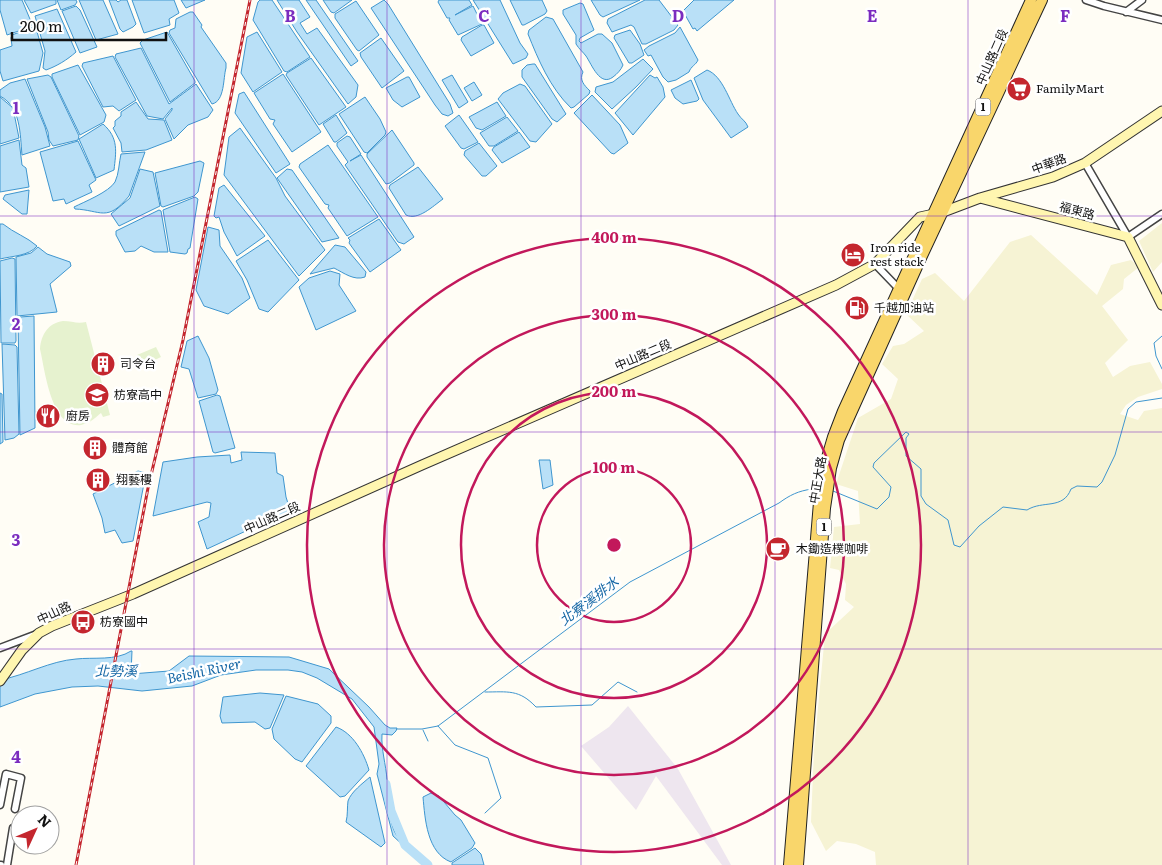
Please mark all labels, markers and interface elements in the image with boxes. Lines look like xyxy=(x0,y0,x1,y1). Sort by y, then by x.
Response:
text: B xyxy=(284,3,296,27)
text: C xyxy=(478,3,490,27)
text: D xyxy=(672,3,684,27)
text: E xyxy=(867,3,878,27)
text: F xyxy=(1060,3,1070,27)
scale bar xyxy=(12,10,166,42)
text: 200 m xyxy=(20,14,63,37)
street label: 中山路二段 xyxy=(971,26,1012,88)
supermarket icon: FamilyMart xyxy=(1006,76,1032,102)
place label: FamilyMart xyxy=(1036,79,1104,97)
text: 1 xyxy=(13,95,20,119)
road number: 1 xyxy=(976,98,990,115)
street label: 中華路 xyxy=(1029,148,1069,178)
street label: 福東路 xyxy=(1058,197,1097,223)
text: 400 m xyxy=(591,225,637,248)
place label: Iron ride rest stack xyxy=(870,238,924,270)
hotel icon: Iron ride rest stack xyxy=(840,242,866,268)
fuel station icon: 千越加油站 xyxy=(844,295,870,321)
place label: 千越加油站 xyxy=(874,298,934,316)
text: 300 m xyxy=(592,302,636,325)
text: 2 xyxy=(12,311,21,335)
street label: 中山路二段 xyxy=(611,334,674,374)
building icon: 司令台 xyxy=(90,351,116,377)
place label: 司令台 xyxy=(120,354,156,372)
text: 200 m xyxy=(592,379,636,402)
school or university icon: 枋寮高中 xyxy=(84,382,110,408)
place label: 枋寮高中 xyxy=(114,385,162,403)
restaurant icon: 廚房 xyxy=(35,403,61,429)
place label: 廚房 xyxy=(66,406,90,424)
building icon: 體育館 xyxy=(82,435,108,461)
place label: 體育館 xyxy=(112,438,148,456)
text: 100 m xyxy=(593,455,635,478)
street label: 中正大路 xyxy=(804,455,830,505)
building icon: 翔藝樓 xyxy=(85,467,111,493)
place label: 翔藝樓 xyxy=(116,470,152,488)
street label: 中山路二段 xyxy=(241,497,303,538)
road number: 1 xyxy=(816,518,832,536)
text: 3 xyxy=(12,527,21,551)
centre of rings xyxy=(605,536,623,554)
cafe icon: 木鋤造樸咖啡 xyxy=(765,536,791,562)
place label: 木鋤造樸咖啡 xyxy=(796,539,868,557)
water label: 北寮溪排水 xyxy=(554,571,623,629)
street label: 中山路 xyxy=(33,596,74,628)
bus stop icon: 枋寮國中 xyxy=(70,609,96,635)
place label: 枋寮國中 xyxy=(100,612,148,630)
water label: Beishi River xyxy=(165,652,243,688)
water label: 北勢溪 xyxy=(95,660,139,680)
text: 4 xyxy=(11,744,21,768)
north arrow xyxy=(10,805,60,855)
text: N xyxy=(34,809,57,832)

